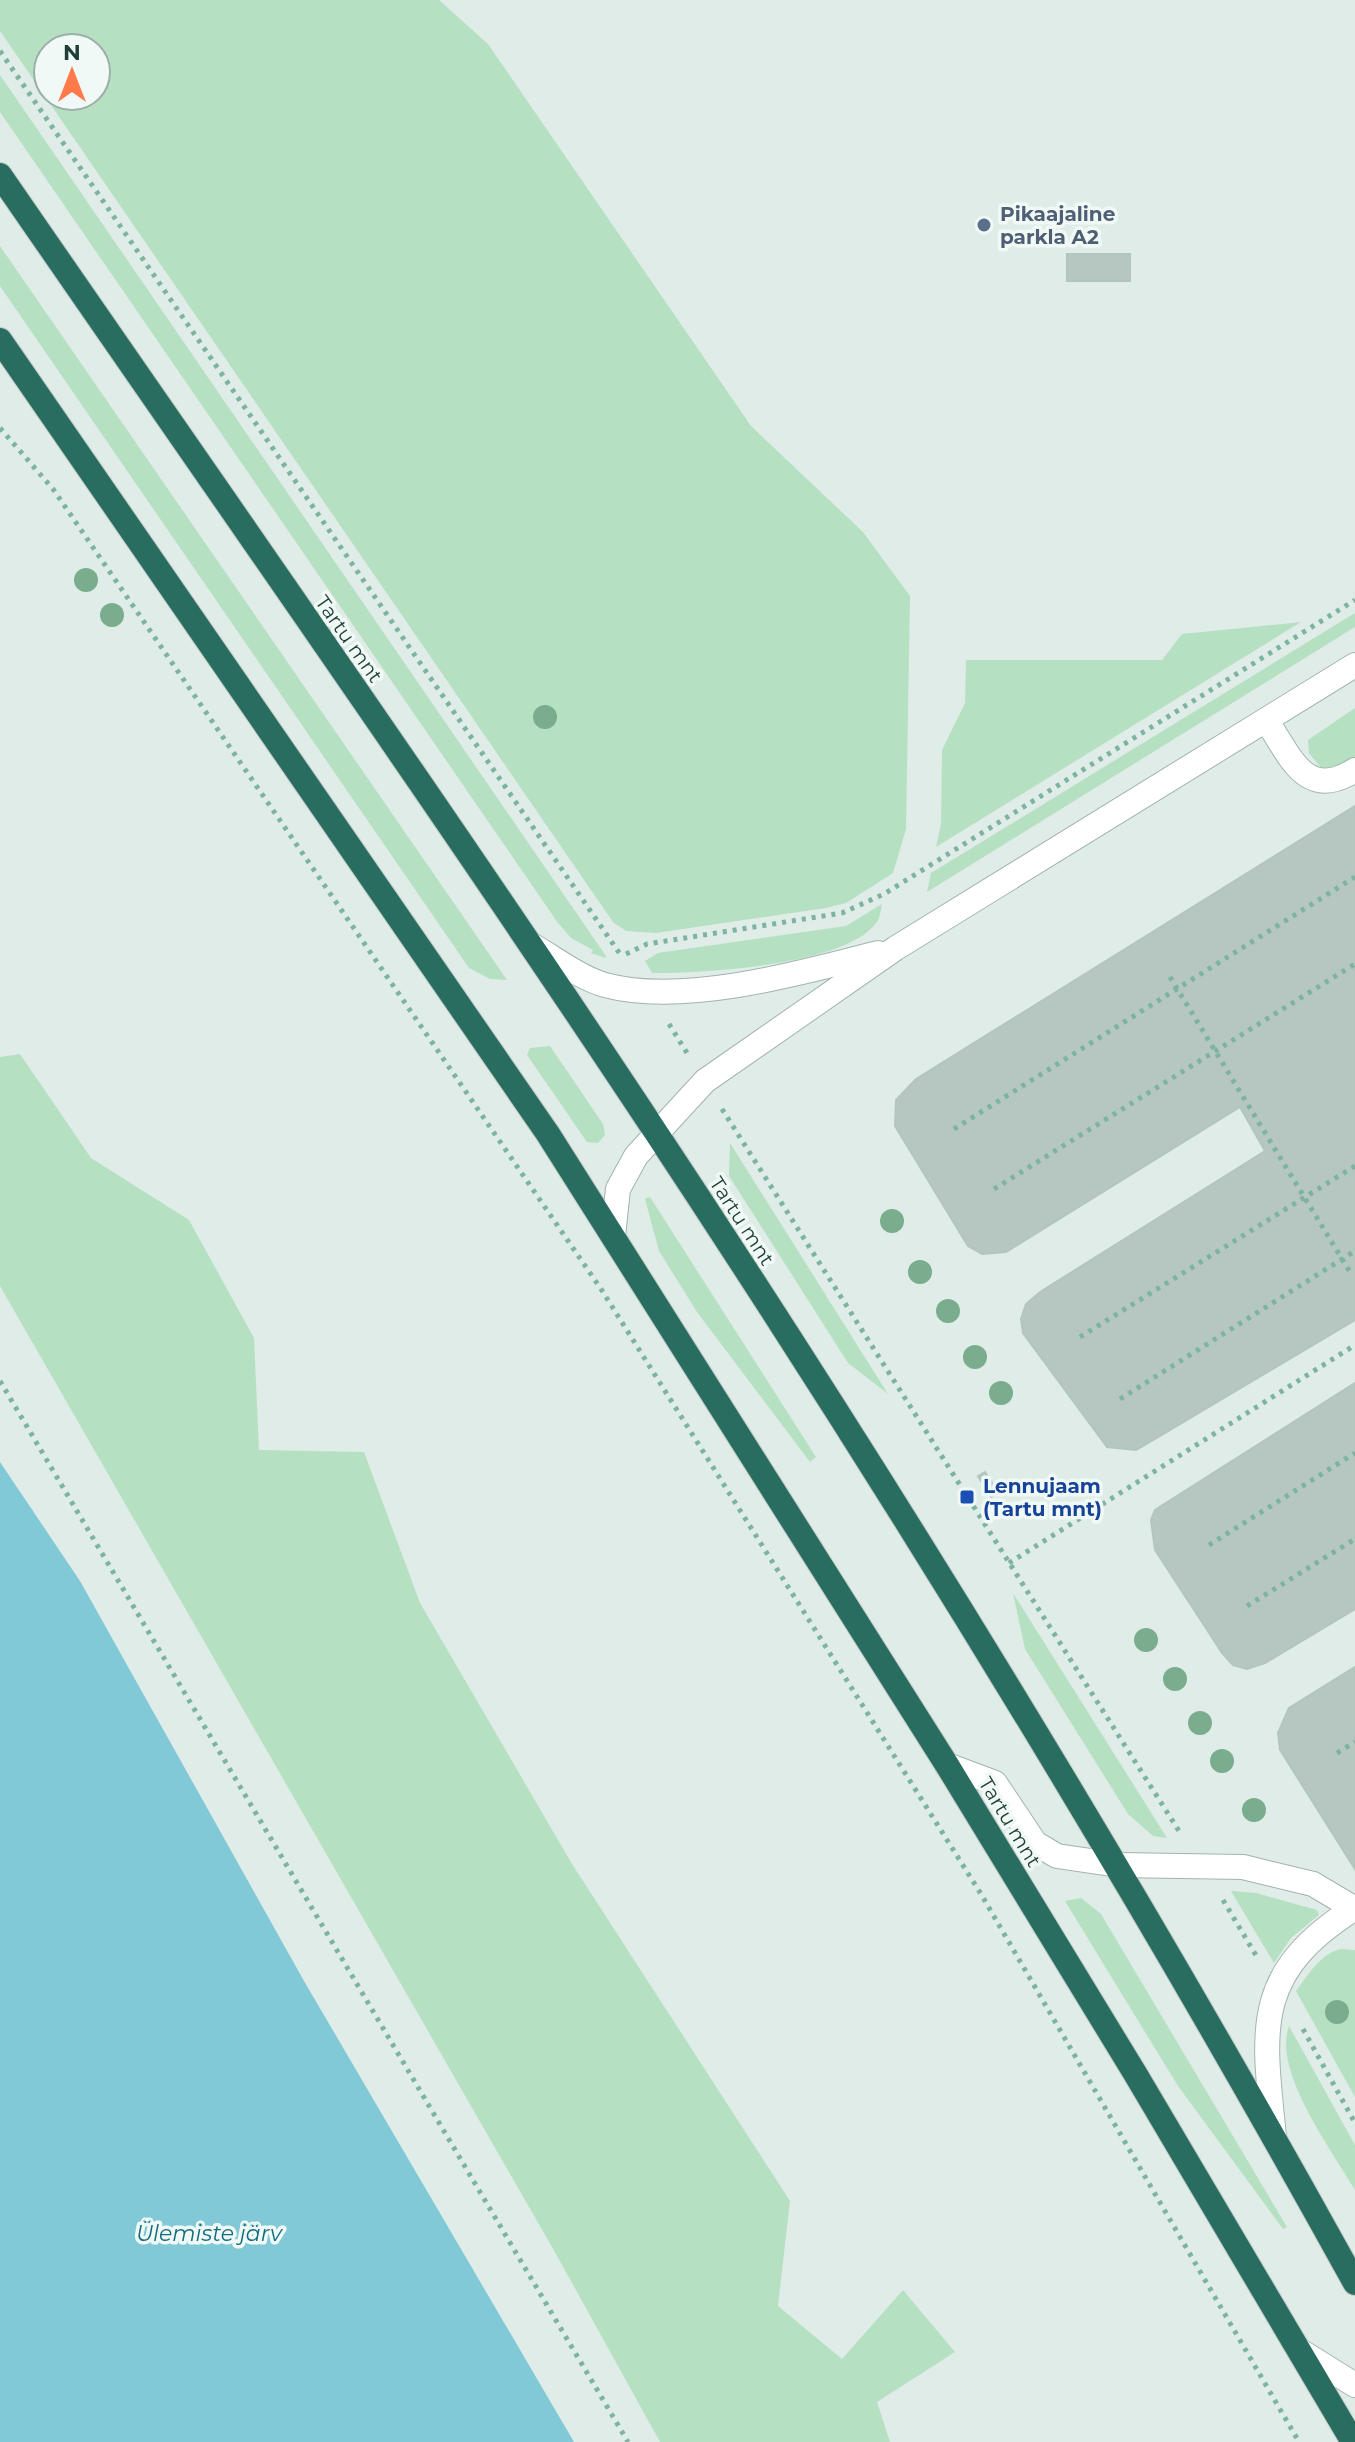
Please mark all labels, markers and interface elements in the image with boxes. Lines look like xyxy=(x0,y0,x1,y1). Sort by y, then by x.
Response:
north arrow xyxy=(32,32,112,112)
text: N xyxy=(63,39,81,66)
place label: Pikaajaline parkla A2 xyxy=(1000,202,1115,249)
marker: Pikaajaline parkla A2 xyxy=(975,216,993,234)
street label: Tartu mnt xyxy=(310,591,388,687)
street label: Tartu mnt xyxy=(705,1172,779,1270)
place label: Lennujaam (Tartu mnt) xyxy=(983,1474,1102,1521)
marker: Lennujaam (Tartu mnt) xyxy=(958,1488,976,1506)
street label: Tartu mnt xyxy=(974,1773,1046,1871)
water label: Ülemiste järv xyxy=(136,2220,284,2247)

